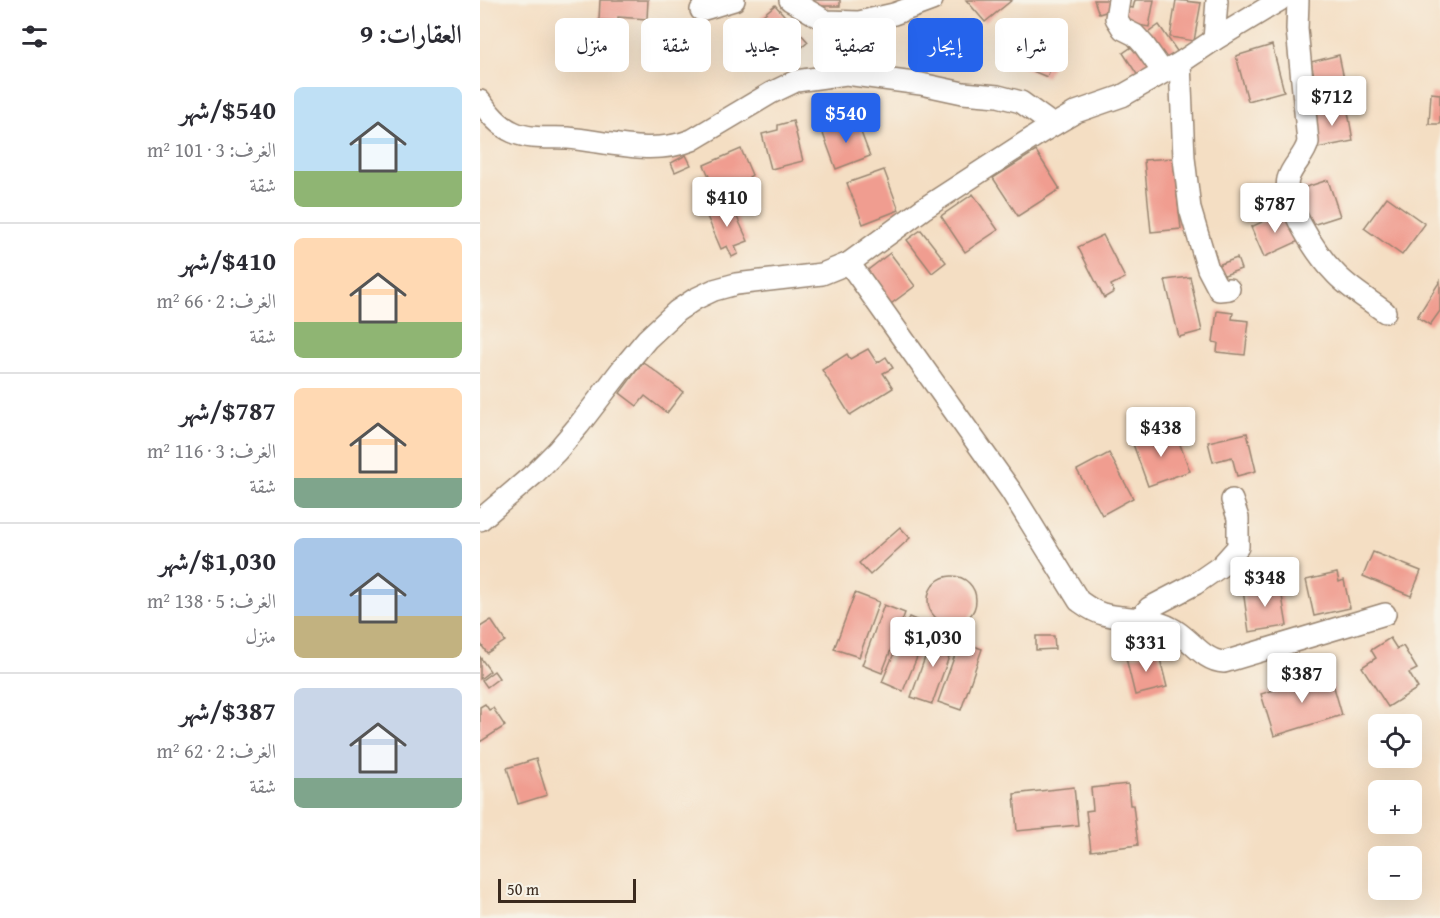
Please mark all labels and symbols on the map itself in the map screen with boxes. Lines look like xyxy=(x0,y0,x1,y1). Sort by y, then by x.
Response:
pin: $712 xyxy=(1296,76,1368,127)
pin: $540 xyxy=(810,93,882,144)
pin: $410 xyxy=(691,177,763,228)
pin: $787 xyxy=(1239,183,1311,234)
pin: $438 xyxy=(1125,407,1197,458)
pin: $348 xyxy=(1229,557,1301,608)
pin: $1,030 xyxy=(884,617,982,668)
pin: $331 xyxy=(1110,622,1182,673)
pin: $387 xyxy=(1266,653,1338,704)
scale bar xyxy=(498,876,636,904)

